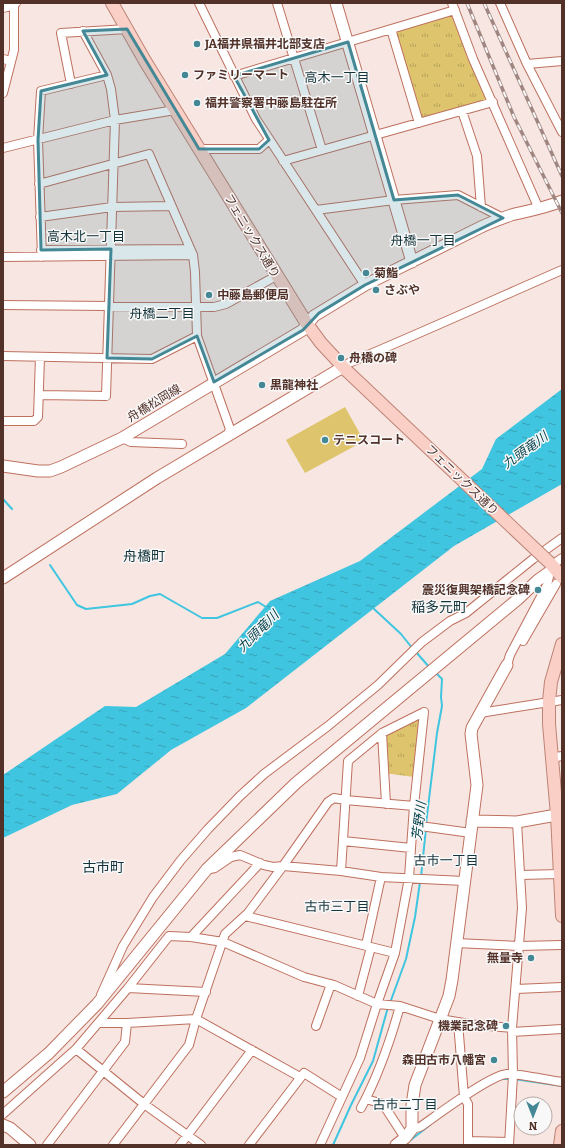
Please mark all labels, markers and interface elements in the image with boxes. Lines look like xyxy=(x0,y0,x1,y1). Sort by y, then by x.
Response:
place label: JA福井県福井北部支店 xyxy=(204,37,325,51)
marker: JA福井県福井北部支店 xyxy=(192,39,202,49)
place label: ファミリーマート xyxy=(193,68,289,82)
marker: ファミリーマート xyxy=(180,70,190,80)
district label: 高木一丁目 xyxy=(304,70,370,85)
place label: 福井警察署中藤島駐在所 xyxy=(205,96,337,110)
marker: 福井警察署中藤島駐在所 xyxy=(192,98,202,108)
street label: フェニックス通り xyxy=(221,191,283,281)
district label: 高木北一丁目 xyxy=(47,229,125,244)
district label: 舟橋一丁目 xyxy=(390,233,456,248)
place label: 菊鮨 xyxy=(374,266,398,280)
marker: 菊鮨 xyxy=(361,268,371,278)
place label: さぶや xyxy=(384,283,420,297)
marker: さぶや xyxy=(371,285,381,295)
place label: 中藤島郵便局 xyxy=(217,288,289,302)
marker: 中藤島郵便局 xyxy=(204,290,214,300)
district label: 舟橋二丁目 xyxy=(129,306,195,321)
place label: 舟橋の碑 xyxy=(349,351,397,365)
marker: 舟橋の碑 xyxy=(336,353,346,363)
place label: 黒龍神社 xyxy=(270,378,318,392)
marker: 黒龍神社 xyxy=(257,380,267,390)
street label: 舟橋松岡線 xyxy=(125,382,183,424)
water label: 九頭竜川 xyxy=(500,427,552,471)
place label: テニスコート xyxy=(333,433,405,447)
marker: テニスコート xyxy=(320,435,330,445)
street label: フェニックス通り xyxy=(423,442,501,518)
district label: 舟橋町 xyxy=(123,548,165,565)
place label: 震災復興架橋記念碑 xyxy=(422,583,530,597)
marker: 震災復興架橋記念碑 xyxy=(533,585,543,595)
district label: 稲多元町 xyxy=(411,599,467,616)
water label: 九頭竜川 xyxy=(234,606,283,655)
water label: 芳野川 xyxy=(409,799,429,841)
district label: 古市一丁目 xyxy=(413,853,479,868)
district label: 古市町 xyxy=(82,859,124,876)
district label: 古市三丁目 xyxy=(304,899,370,914)
place label: 無量寺 xyxy=(487,951,523,965)
marker: 無量寺 xyxy=(526,953,536,963)
place label: 機業記念碑 xyxy=(438,1019,498,1033)
marker: 機業記念碑 xyxy=(501,1021,511,1031)
place label: 森田古市八幡宮 xyxy=(402,1053,486,1067)
marker: 森田古市八幡宮 xyxy=(489,1055,499,1065)
north arrow xyxy=(513,1096,553,1136)
district label: 古市二丁目 xyxy=(372,1097,438,1112)
text: N xyxy=(528,1119,537,1132)

